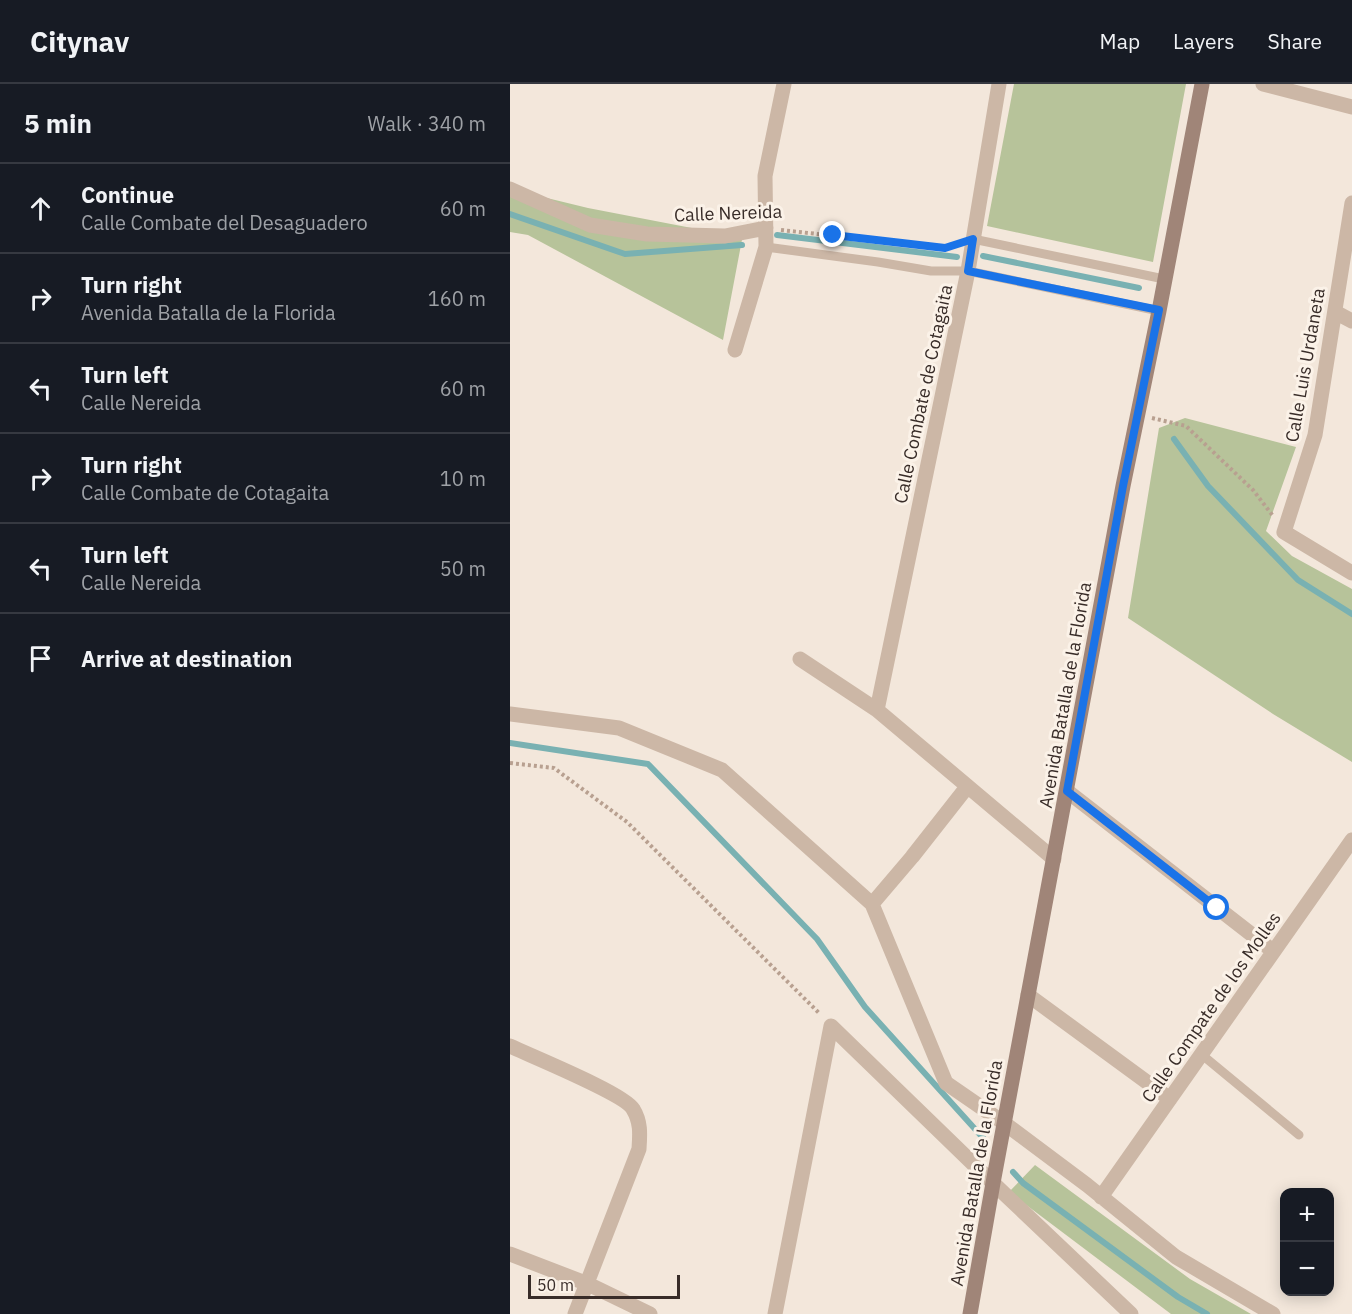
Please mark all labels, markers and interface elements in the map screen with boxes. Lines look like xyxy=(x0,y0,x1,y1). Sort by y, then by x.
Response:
text: Citynav xyxy=(30,23,129,60)
text: Map xyxy=(1100,27,1140,55)
text: Layers xyxy=(1173,27,1235,55)
text: Share xyxy=(1268,27,1322,55)
text: 5 min xyxy=(24,106,92,140)
text: Walk · 340 m xyxy=(368,110,486,137)
text: Continue xyxy=(81,180,174,209)
icon: ahead xyxy=(24,192,57,225)
text: 60 m xyxy=(440,195,486,222)
street label: Calle Nereida xyxy=(674,200,783,226)
text: Calle Combate del Desaguadero xyxy=(81,209,368,236)
route end xyxy=(819,221,845,247)
text: Turn right xyxy=(81,270,182,299)
icon: right xyxy=(24,282,57,315)
street label: Calle Combate de Cotagaita xyxy=(889,282,958,506)
text: 160 m xyxy=(428,285,486,312)
street label: Calle Luis Urdaneta xyxy=(1280,286,1330,444)
text: Avenida Batalla de la Florida xyxy=(81,299,336,326)
text: Turn left xyxy=(81,360,169,389)
icon: left xyxy=(24,372,57,405)
text: 60 m xyxy=(440,375,486,402)
text: Calle Nereida xyxy=(81,389,201,416)
text: Turn right xyxy=(81,450,182,479)
icon: right xyxy=(24,462,57,495)
text: 10 m xyxy=(440,465,486,492)
text: Calle Combate de Cotagaita xyxy=(81,479,329,506)
text: Turn left xyxy=(81,540,169,569)
icon: left xyxy=(24,552,57,585)
text: 50 m xyxy=(440,555,486,582)
text: Calle Nereida xyxy=(81,569,201,596)
street label: Avenida Batalla de la Florida xyxy=(1034,580,1096,810)
icon: arrive xyxy=(24,642,57,675)
text: Arrive at destination xyxy=(81,644,292,673)
route start xyxy=(1203,894,1229,920)
street label: Calle Compate de los Molles xyxy=(1136,907,1286,1107)
street label: Avenida Batalla de la Florida xyxy=(945,1058,1007,1288)
map controls xyxy=(1280,1188,1334,1296)
button: + xyxy=(1280,1188,1334,1242)
button: − xyxy=(1280,1242,1334,1296)
scale bar xyxy=(528,1272,680,1300)
text: 50 m xyxy=(537,1275,574,1295)

